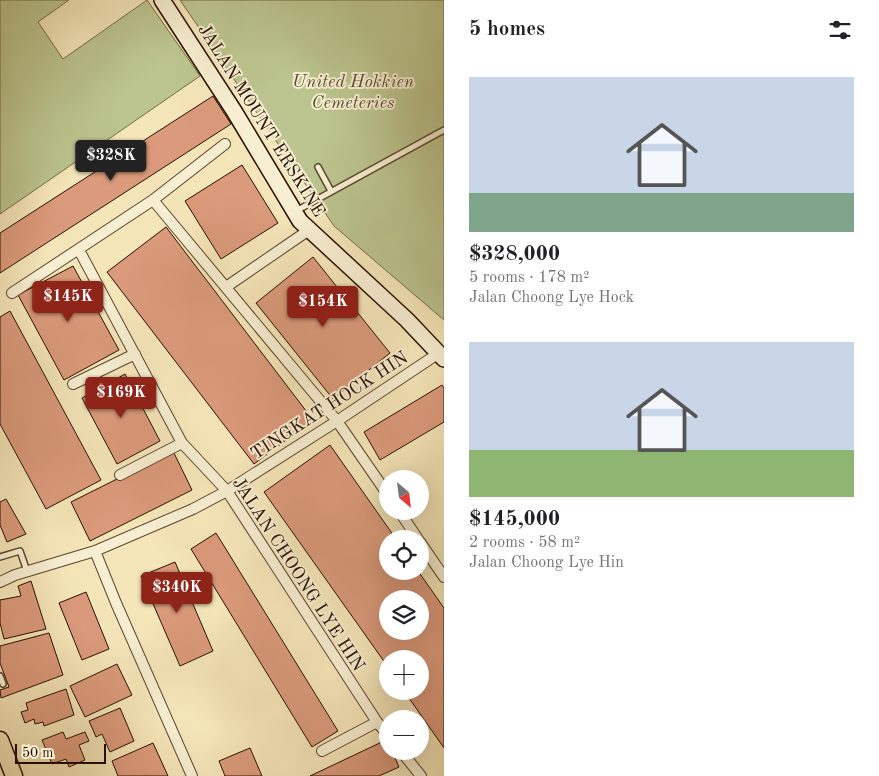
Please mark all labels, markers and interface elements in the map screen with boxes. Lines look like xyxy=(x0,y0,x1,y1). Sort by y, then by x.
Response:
icon: filters xyxy=(826,16,854,44)
text: 5 homes xyxy=(469,19,545,40)
street label: JALAN MOUNT ERSKINE xyxy=(194,21,328,220)
park label: United Hokkien Cemeteries xyxy=(292,73,414,112)
icon: home xyxy=(617,110,707,200)
pin: $328K xyxy=(76,140,146,182)
text: $328K xyxy=(86,148,136,164)
text: $328,000 xyxy=(469,244,560,265)
text: 5 rooms · 178 m² xyxy=(469,270,589,286)
pin: $145K xyxy=(33,280,103,323)
pin: $154K xyxy=(288,286,358,328)
text: $145K xyxy=(43,289,93,305)
text: Jalan Choong Lye Hock xyxy=(469,290,634,306)
text: $154K xyxy=(298,294,348,310)
street label: TINGKAT HOCK HIN xyxy=(248,348,411,463)
icon: home xyxy=(617,375,707,465)
pin: $169K xyxy=(86,376,156,419)
text: $169K xyxy=(96,385,146,401)
north arrow xyxy=(379,470,429,520)
map controls xyxy=(379,470,429,760)
street label: JALAN CHOONG LYE HIN xyxy=(229,474,368,675)
text: $145,000 xyxy=(469,509,560,530)
button: locate xyxy=(379,530,429,580)
text: 2 rooms · 58 m² xyxy=(469,535,580,551)
text: Jalan Choong Lye Hin xyxy=(469,555,624,571)
pin: $340K xyxy=(142,572,212,614)
text: $340K xyxy=(152,580,202,596)
button: layers xyxy=(379,590,429,640)
button: + xyxy=(379,650,429,700)
button: − xyxy=(379,710,429,760)
scale bar xyxy=(15,741,106,764)
text: 50 m xyxy=(22,746,53,760)

